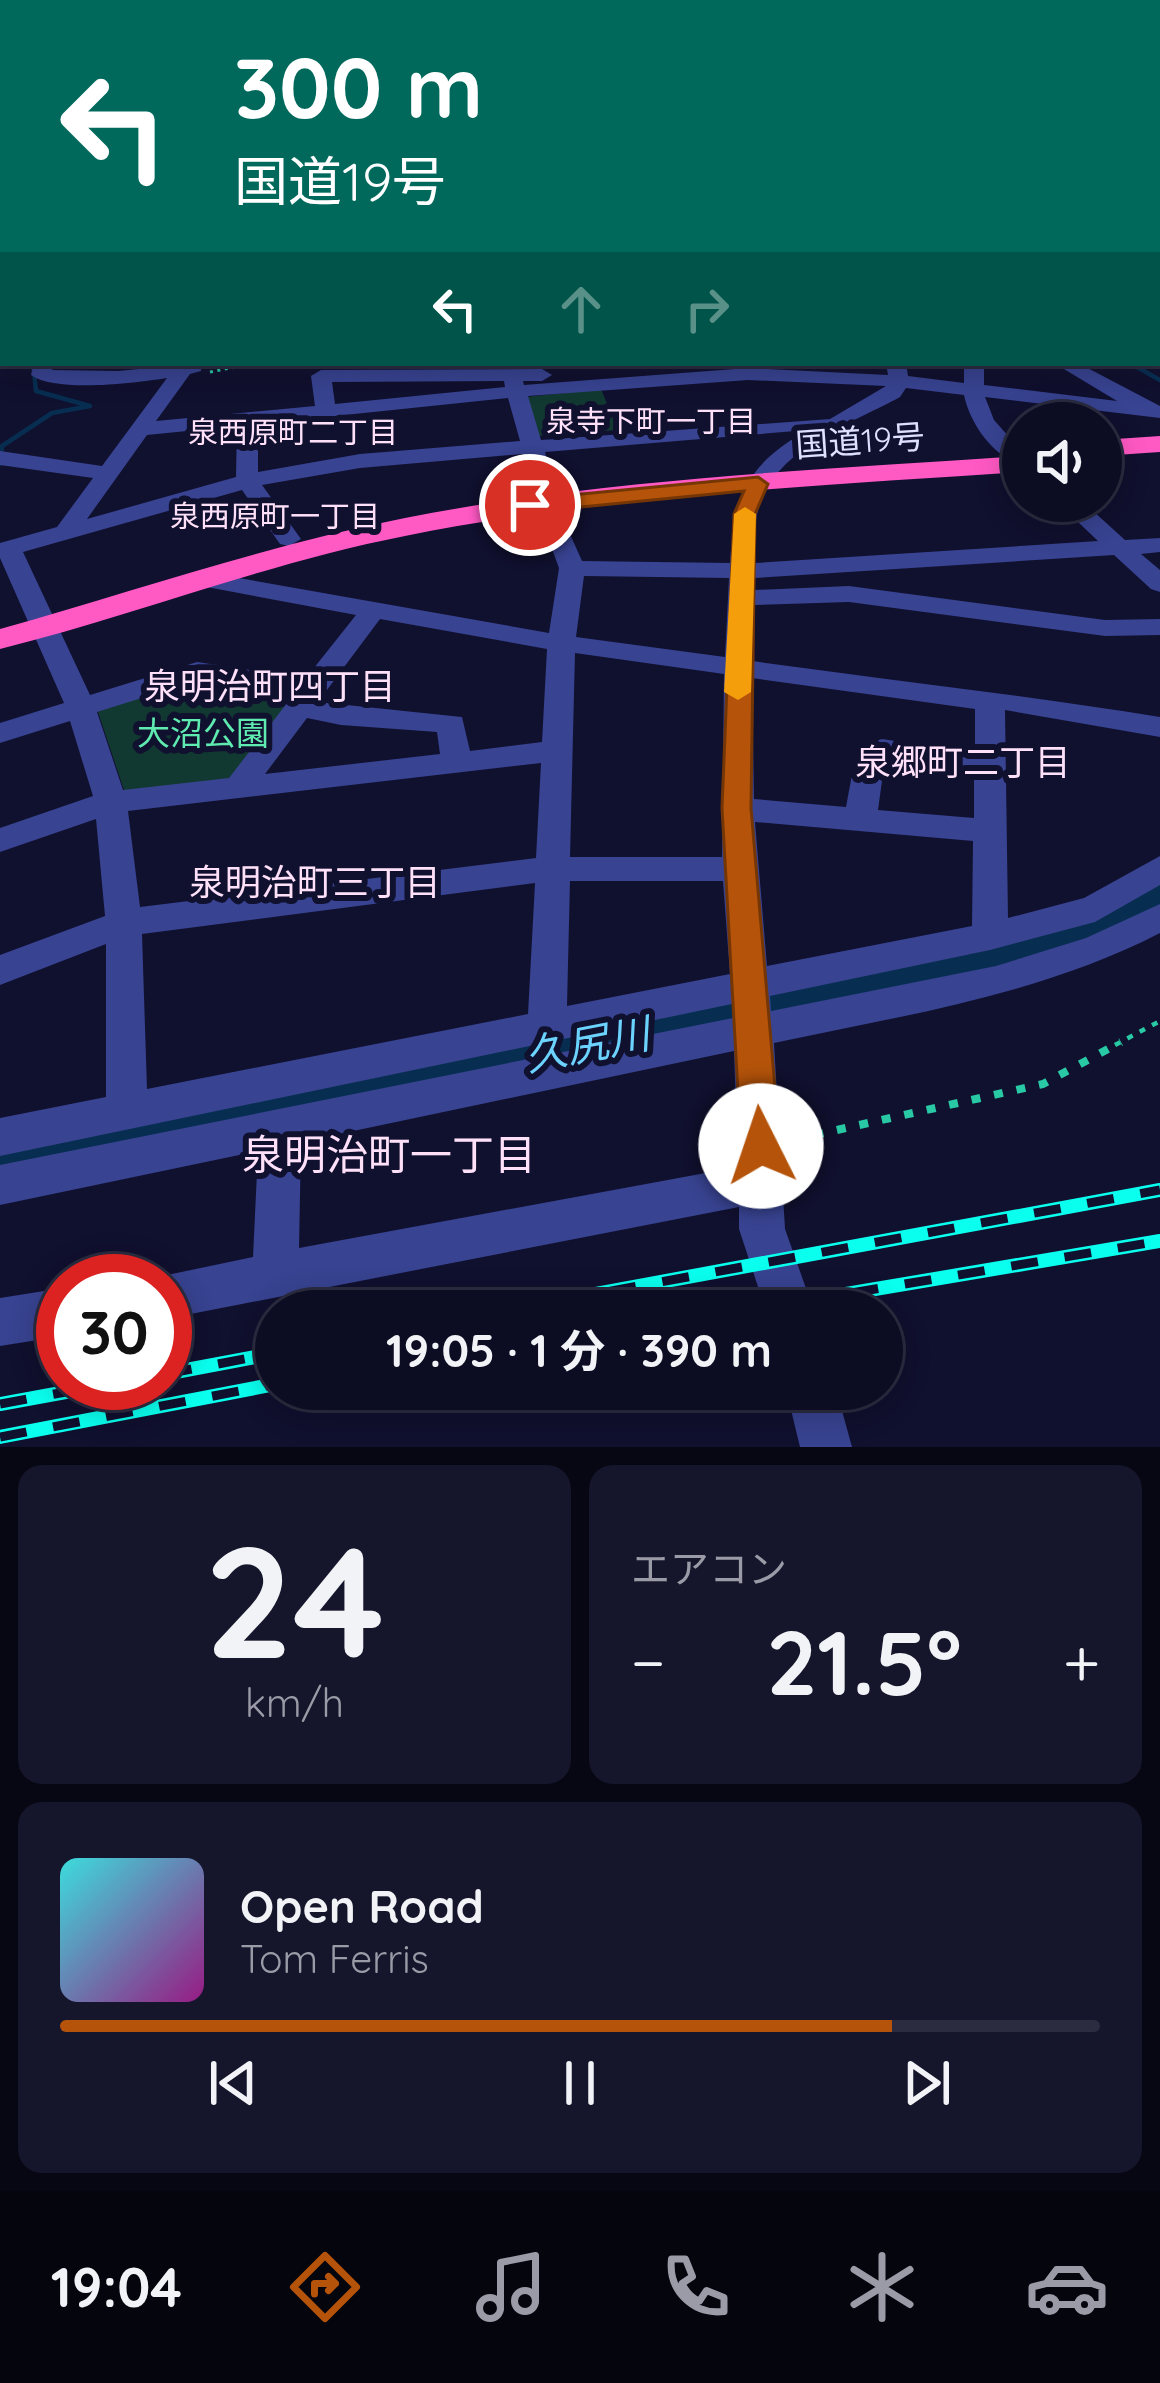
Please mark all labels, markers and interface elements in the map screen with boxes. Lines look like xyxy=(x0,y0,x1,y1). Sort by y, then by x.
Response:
text: 300 m xyxy=(234,34,483,139)
icon: left xyxy=(36,48,192,204)
text: 国道19号 xyxy=(234,147,446,215)
icon: left xyxy=(422,276,488,342)
icon: ahead xyxy=(548,276,614,342)
icon: right xyxy=(674,276,740,342)
district label: 泉寺下町一丁目 xyxy=(546,402,756,440)
map controls xyxy=(1002,402,1122,522)
button: sound xyxy=(1002,402,1122,522)
district label: 泉西原町二丁目 xyxy=(188,413,398,451)
street label: 国道19号 xyxy=(794,415,926,465)
pin xyxy=(479,454,581,556)
icon: arrive xyxy=(497,472,563,538)
district label: 泉西原町一丁目 xyxy=(170,497,380,535)
district label: 泉明治町四丁目 xyxy=(144,663,396,708)
park label: 大沼公園 xyxy=(137,712,269,753)
district label: 泉郷町二丁目 xyxy=(855,739,1071,784)
district label: 泉明治町三丁目 xyxy=(189,859,441,904)
water label: 久尻川 xyxy=(520,1005,658,1082)
position arrow xyxy=(698,1083,824,1209)
district label: 泉明治町一丁目 xyxy=(242,1128,536,1181)
speed limit sign: 30 xyxy=(36,1254,192,1410)
text: 19:05 · 1 分 · 390 m xyxy=(386,1322,772,1378)
text: 24 xyxy=(204,1502,385,1697)
text: エアコン xyxy=(631,1544,787,1593)
text: 21.5° xyxy=(766,1605,962,1718)
text: − xyxy=(631,1620,665,1703)
text: + xyxy=(1063,1620,1100,1703)
text: km/h xyxy=(245,1678,344,1727)
text: Open Road xyxy=(240,1878,484,1934)
text: Tom Ferris xyxy=(240,1934,429,1983)
icon: previous xyxy=(200,2050,266,2116)
icon: pause xyxy=(547,2050,613,2116)
icon: next xyxy=(894,2050,960,2116)
icon: directions xyxy=(283,2245,367,2329)
icon: music xyxy=(469,2245,553,2329)
icon: phone xyxy=(654,2245,738,2329)
icon: climate xyxy=(840,2245,924,2329)
icon: car xyxy=(1025,2245,1109,2329)
text: 19:04 xyxy=(51,2253,182,2321)

